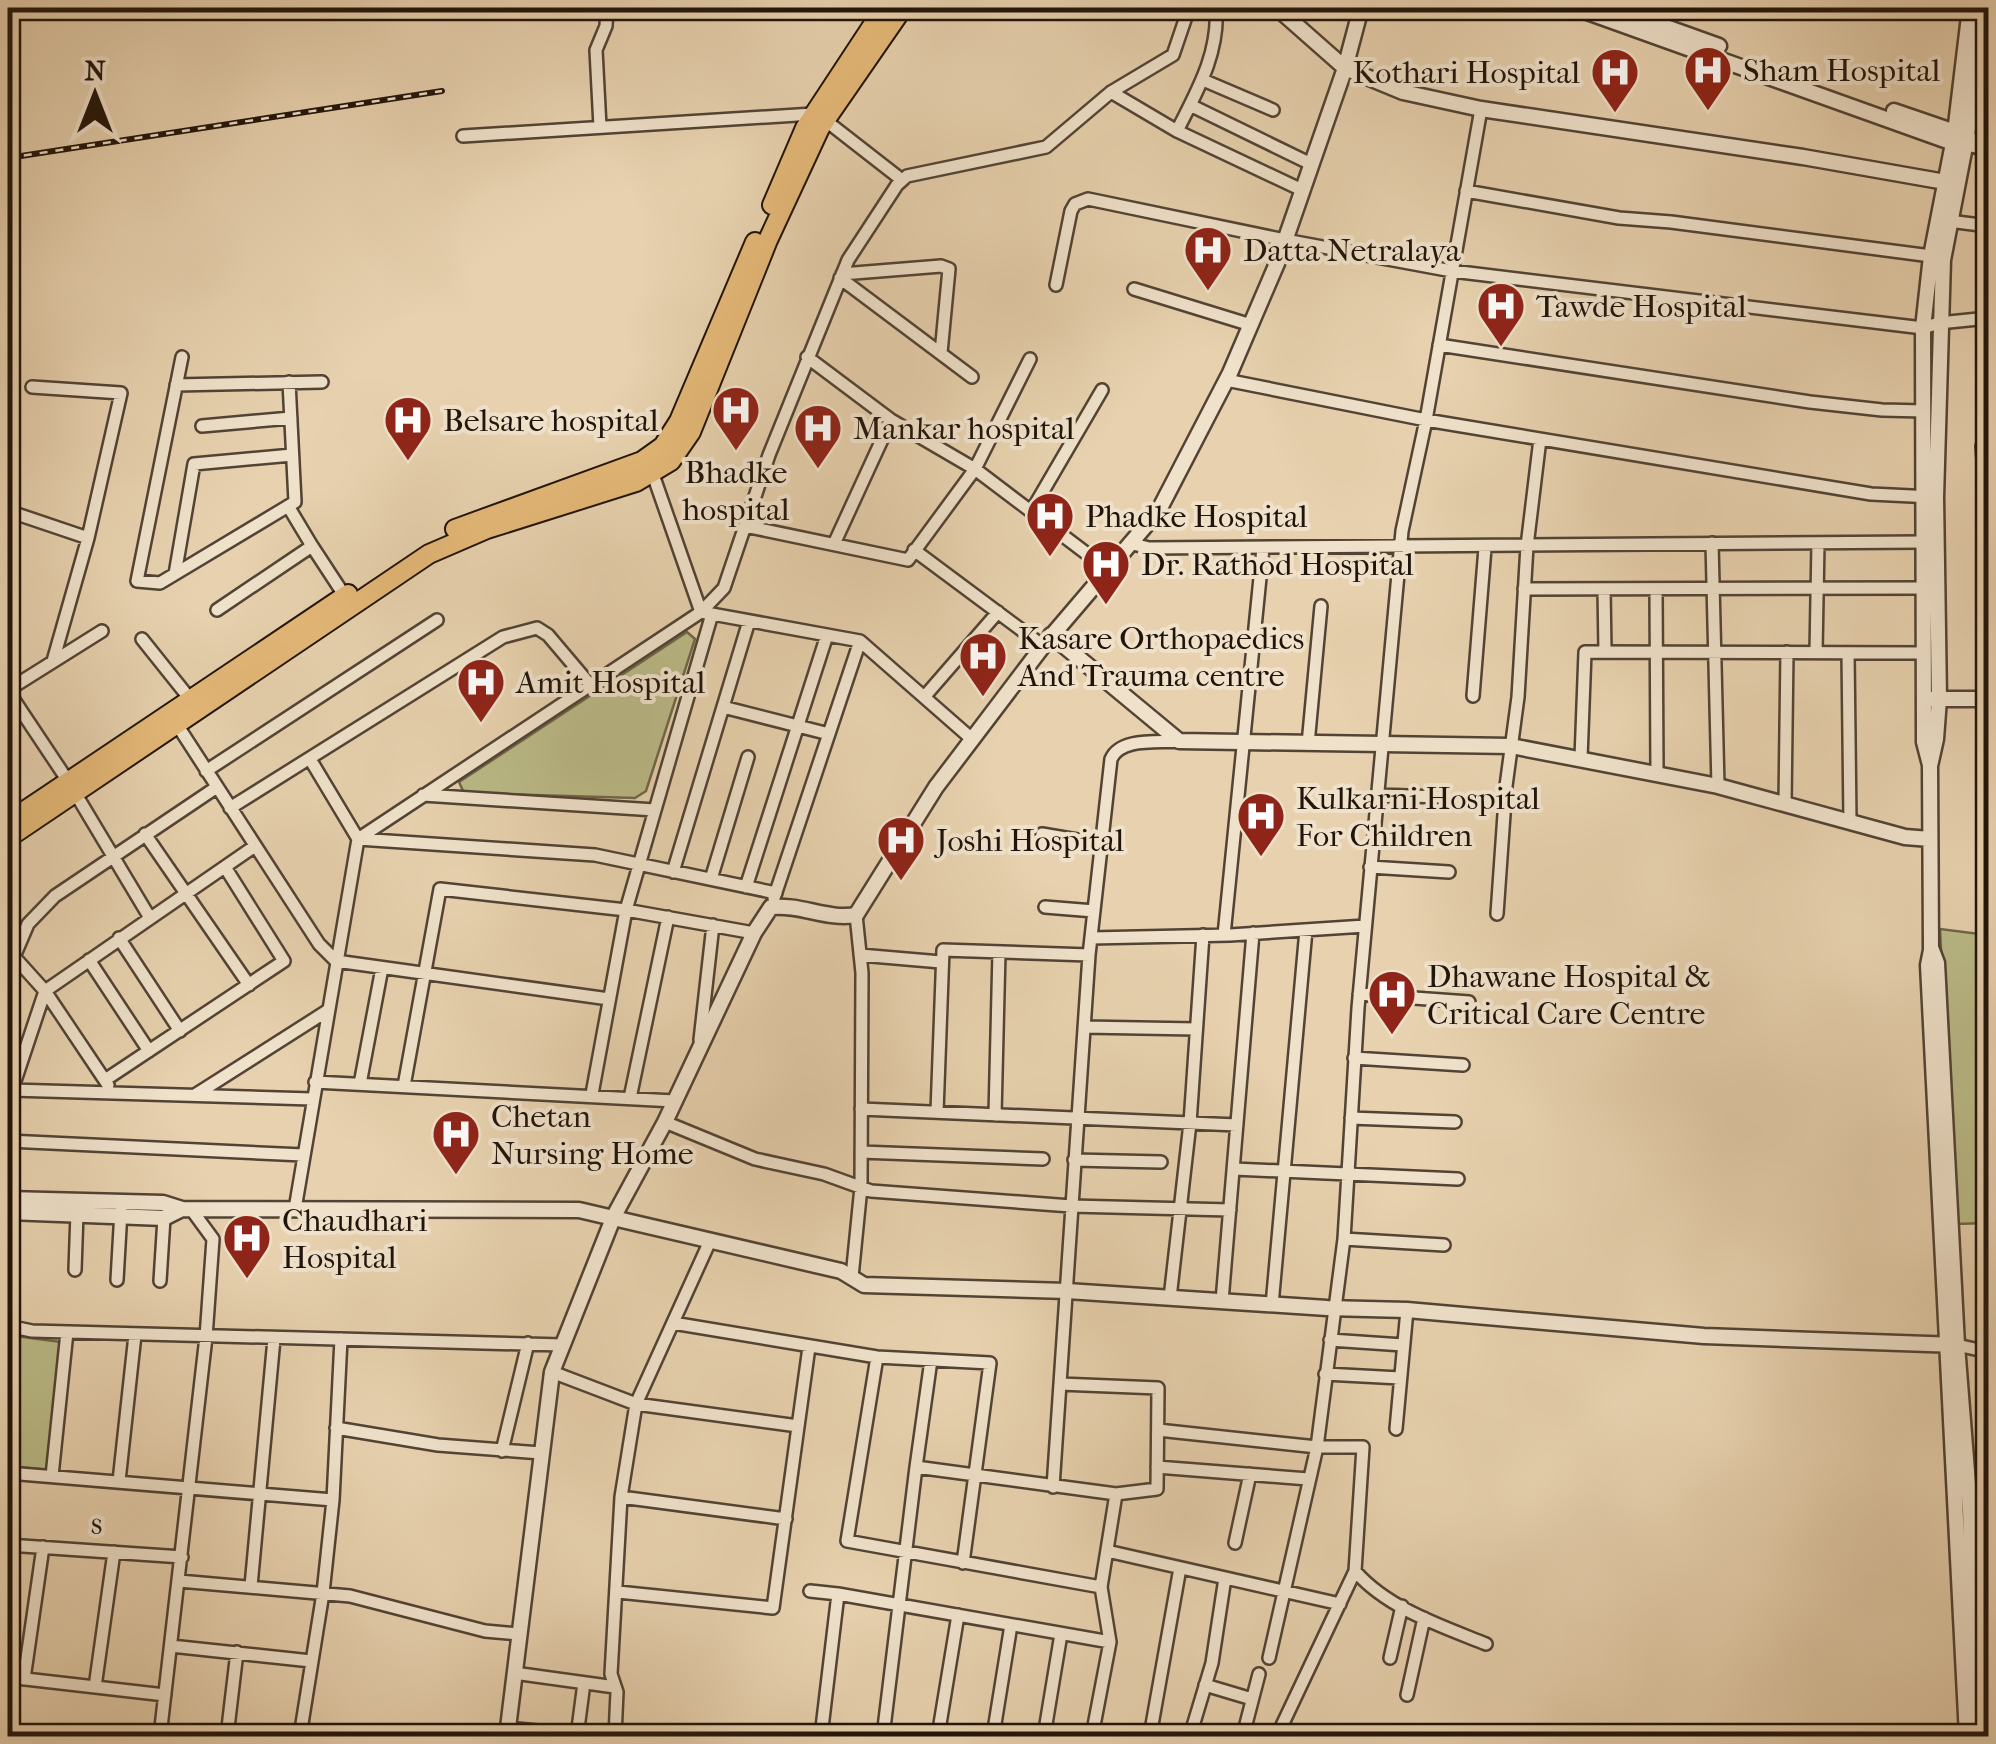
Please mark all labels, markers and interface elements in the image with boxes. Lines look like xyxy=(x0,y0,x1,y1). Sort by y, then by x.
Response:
hospital icon: Sham Hospital xyxy=(1682,44,1734,112)
north arrow xyxy=(45,45,145,145)
hospital icon: Kothari Hospital xyxy=(1589,46,1641,114)
place label: Sham Hospital xyxy=(1743,52,1940,89)
text: N xyxy=(84,54,106,87)
place label: Kothari Hospital xyxy=(1353,54,1580,91)
hospital icon: Datta Netralaya xyxy=(1182,224,1234,292)
place label: Datta Netralaya xyxy=(1243,232,1462,269)
hospital icon: Tawde Hospital xyxy=(1475,280,1527,348)
place label: Tawde Hospital xyxy=(1536,288,1747,325)
hospital icon: Bhadke hospital xyxy=(710,384,762,452)
hospital icon: Belsare hospital xyxy=(382,394,434,462)
place label: Belsare hospital xyxy=(443,402,659,439)
hospital icon: Mankar hospital xyxy=(792,402,844,470)
place label: Mankar hospital xyxy=(853,410,1075,447)
place label: Bhadke hospital xyxy=(682,454,790,528)
hospital icon: Phadke Hospital xyxy=(1024,490,1076,558)
place label: Phadke Hospital xyxy=(1085,498,1308,535)
hospital icon: Dr. Rathod Hospital xyxy=(1080,538,1132,606)
place label: Dr. Rathod Hospital xyxy=(1141,546,1414,583)
place label: Kasare Orthopaedics And Trauma centre xyxy=(1016,620,1304,694)
hospital icon: Kasare Orthopaedics And Trauma centre xyxy=(957,630,1009,698)
hospital icon: Amit Hospital xyxy=(455,656,507,724)
place label: Amit Hospital xyxy=(514,664,706,701)
place label: Kulkarni Hospital For Children xyxy=(1296,780,1540,854)
hospital icon: Kulkarni Hospital For Children xyxy=(1235,790,1287,858)
hospital icon: Joshi Hospital xyxy=(875,814,927,882)
place label: Joshi Hospital xyxy=(933,822,1124,859)
place label: Dhawane Hospital & Critical Care Centre xyxy=(1427,958,1711,1032)
hospital icon: Dhawane Hospital & Critical Care Centre xyxy=(1366,968,1418,1036)
place label: Chetan Nursing Home xyxy=(491,1098,694,1172)
hospital icon: Chetan Nursing Home xyxy=(430,1108,482,1176)
place label: Chaudhari Hospital xyxy=(282,1202,428,1276)
hospital icon: Chaudhari Hospital xyxy=(221,1212,273,1280)
street label: s xyxy=(90,1505,104,1542)

